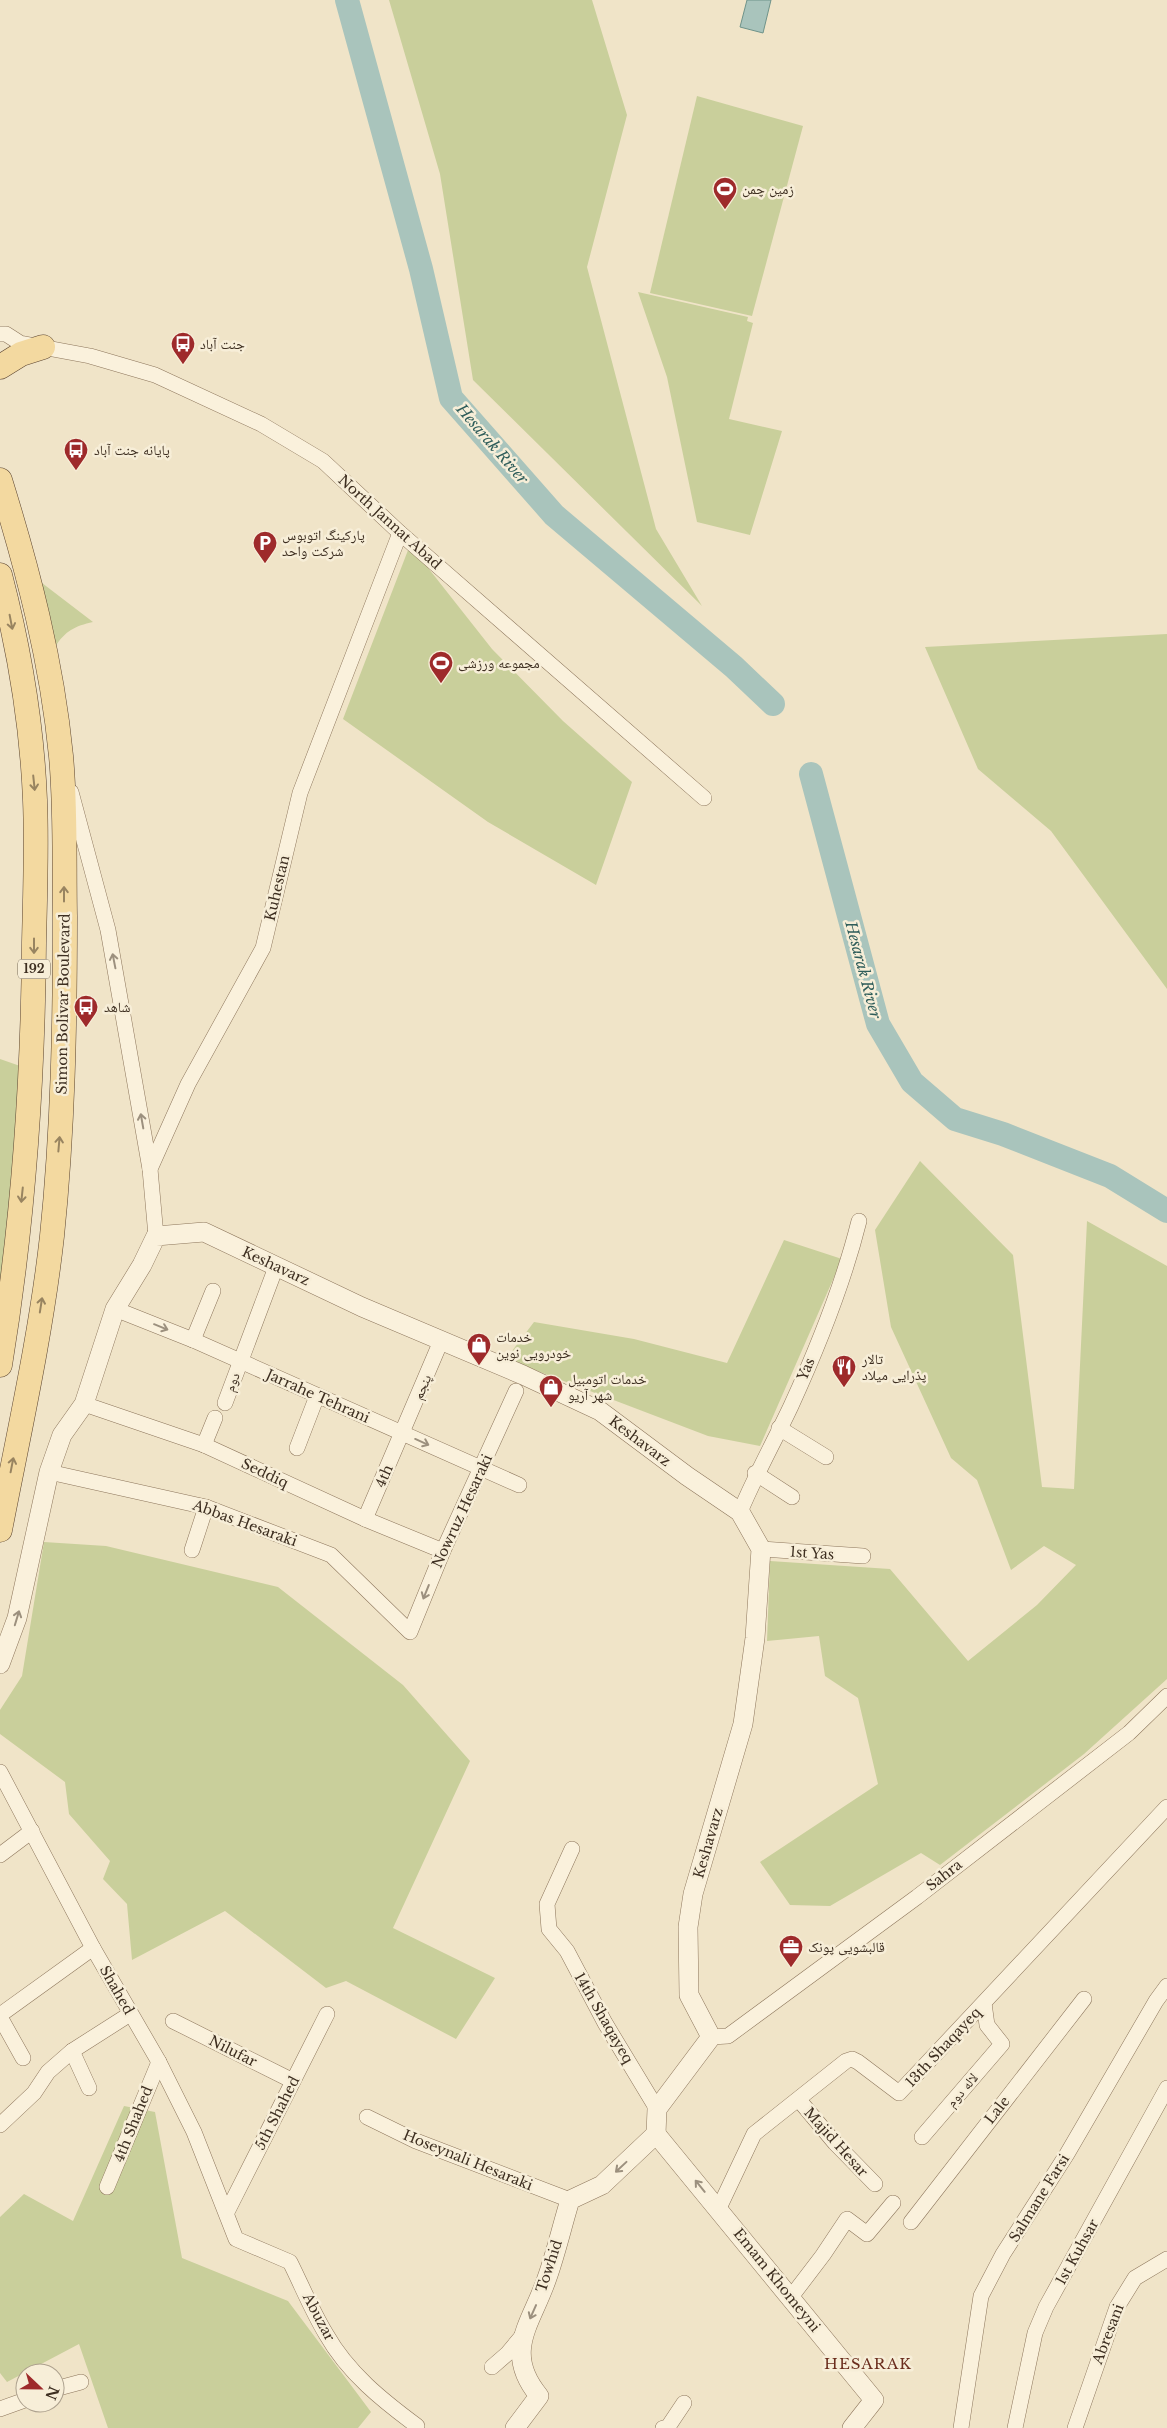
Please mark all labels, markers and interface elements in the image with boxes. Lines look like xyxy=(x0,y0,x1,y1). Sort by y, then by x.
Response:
sports icon: زمین چمن xyxy=(712,176,738,210)
place label: زمین چمن xyxy=(742,180,794,198)
bus stop icon: جنت آباد xyxy=(170,331,196,365)
place label: جنت آباد xyxy=(200,335,245,353)
water label: Hesarak River xyxy=(452,399,533,488)
bus stop icon: پایانه جنت آباد xyxy=(63,437,89,471)
place label: پایانه جنت آباد xyxy=(94,441,170,459)
street label: North Jannat Abad xyxy=(335,471,446,573)
place label: پارکینگ اتوبوس شرکت واحد xyxy=(282,526,365,560)
parking icon: پارکینگ اتوبوس شرکت واحد xyxy=(252,530,278,564)
one-way arrow xyxy=(6,614,16,630)
sports icon: مجموعه ورزشی xyxy=(428,650,454,684)
place label: مجموعه ورزشی xyxy=(458,654,540,672)
one-way arrow xyxy=(29,775,39,791)
street label: Kuhestan xyxy=(261,853,293,923)
one-way arrow xyxy=(60,886,69,902)
street label: Simon Bolivar Boulevard xyxy=(52,913,74,1095)
water label: Hesarak River xyxy=(841,918,886,1022)
one-way arrow xyxy=(29,937,39,953)
one-way arrow xyxy=(109,953,118,969)
road number: 192 xyxy=(18,960,50,979)
bus stop icon: شاهد xyxy=(73,994,99,1028)
place label: شاهد xyxy=(104,998,131,1016)
one-way arrow xyxy=(136,1114,146,1130)
one-way arrow xyxy=(54,1136,64,1152)
one-way arrow xyxy=(17,1187,27,1203)
street label: Keshavarz xyxy=(239,1242,313,1290)
one-way arrow xyxy=(37,1298,47,1314)
one-way arrow xyxy=(153,1323,168,1332)
place label: خدمات خودرویی نوین xyxy=(496,1328,571,1362)
shop icon: خدمات خودرویی نوین xyxy=(466,1332,492,1366)
place label: تالار پذرایی میلاد xyxy=(861,1350,927,1384)
restaurant icon: تالار پذرایی میلاد xyxy=(831,1354,857,1388)
street label: Yas xyxy=(793,1355,819,1384)
street label: Jarrahe Tehrani xyxy=(262,1364,373,1427)
street label: دوم xyxy=(220,1370,245,1394)
place label: خدمات اتومبیل شهر آریو xyxy=(568,1370,647,1404)
street label: پنجم xyxy=(409,1372,436,1403)
shop icon: خدمات اتومبیل شهر آریو xyxy=(538,1374,564,1408)
street label: Keshavarz xyxy=(606,1412,675,1470)
one-way arrow xyxy=(414,1437,429,1447)
street label: Nowruz Hesaraki xyxy=(428,1451,496,1571)
street label: Seddiq xyxy=(239,1454,292,1492)
one-way arrow xyxy=(8,1457,18,1473)
street label: 4th xyxy=(371,1461,397,1490)
street label: Abbas Hesaraki xyxy=(189,1495,300,1550)
street label: 1st Yas xyxy=(789,1542,835,1564)
one-way arrow xyxy=(421,1584,431,1599)
one-way arrow xyxy=(12,1611,22,1627)
street label: Keshavarz xyxy=(689,1805,727,1880)
street label: Sahra xyxy=(922,1855,966,1895)
office icon: قالبشویی پونک xyxy=(778,1934,804,1968)
place label: قالبشویی پونک xyxy=(808,1938,885,1956)
street label: Shahed xyxy=(96,1962,138,2018)
street label: 14th Shaqayeq xyxy=(571,1969,638,2068)
street label: 13th Shaqayeq xyxy=(901,2003,985,2091)
street label: Nilufar xyxy=(206,2031,260,2071)
street label: لاله دوم xyxy=(942,2069,983,2112)
street label: 5th Shahed xyxy=(251,2073,304,2153)
street label: 4th Shahed xyxy=(110,2083,157,2165)
street label: Lale xyxy=(981,2092,1013,2128)
street label: Majid Hesar xyxy=(800,2104,872,2181)
street label: Hoseynali Hesaraki xyxy=(401,2126,536,2194)
street label: Salmane Farsi xyxy=(1005,2151,1073,2245)
one-way arrow xyxy=(614,2161,627,2173)
one-way arrow xyxy=(695,2180,706,2193)
street label: 1st Kuhsar xyxy=(1052,2216,1103,2288)
street label: Emam Khomeyni xyxy=(730,2225,824,2336)
street label: Towhid xyxy=(532,2237,566,2295)
street label: Abuzar xyxy=(298,2289,339,2344)
street label: Abresani xyxy=(1088,2301,1128,2368)
one-way arrow xyxy=(527,2304,537,2319)
district label: HESARAK xyxy=(824,2354,912,2373)
north arrow xyxy=(15,2363,65,2413)
text: N xyxy=(41,2383,63,2402)

